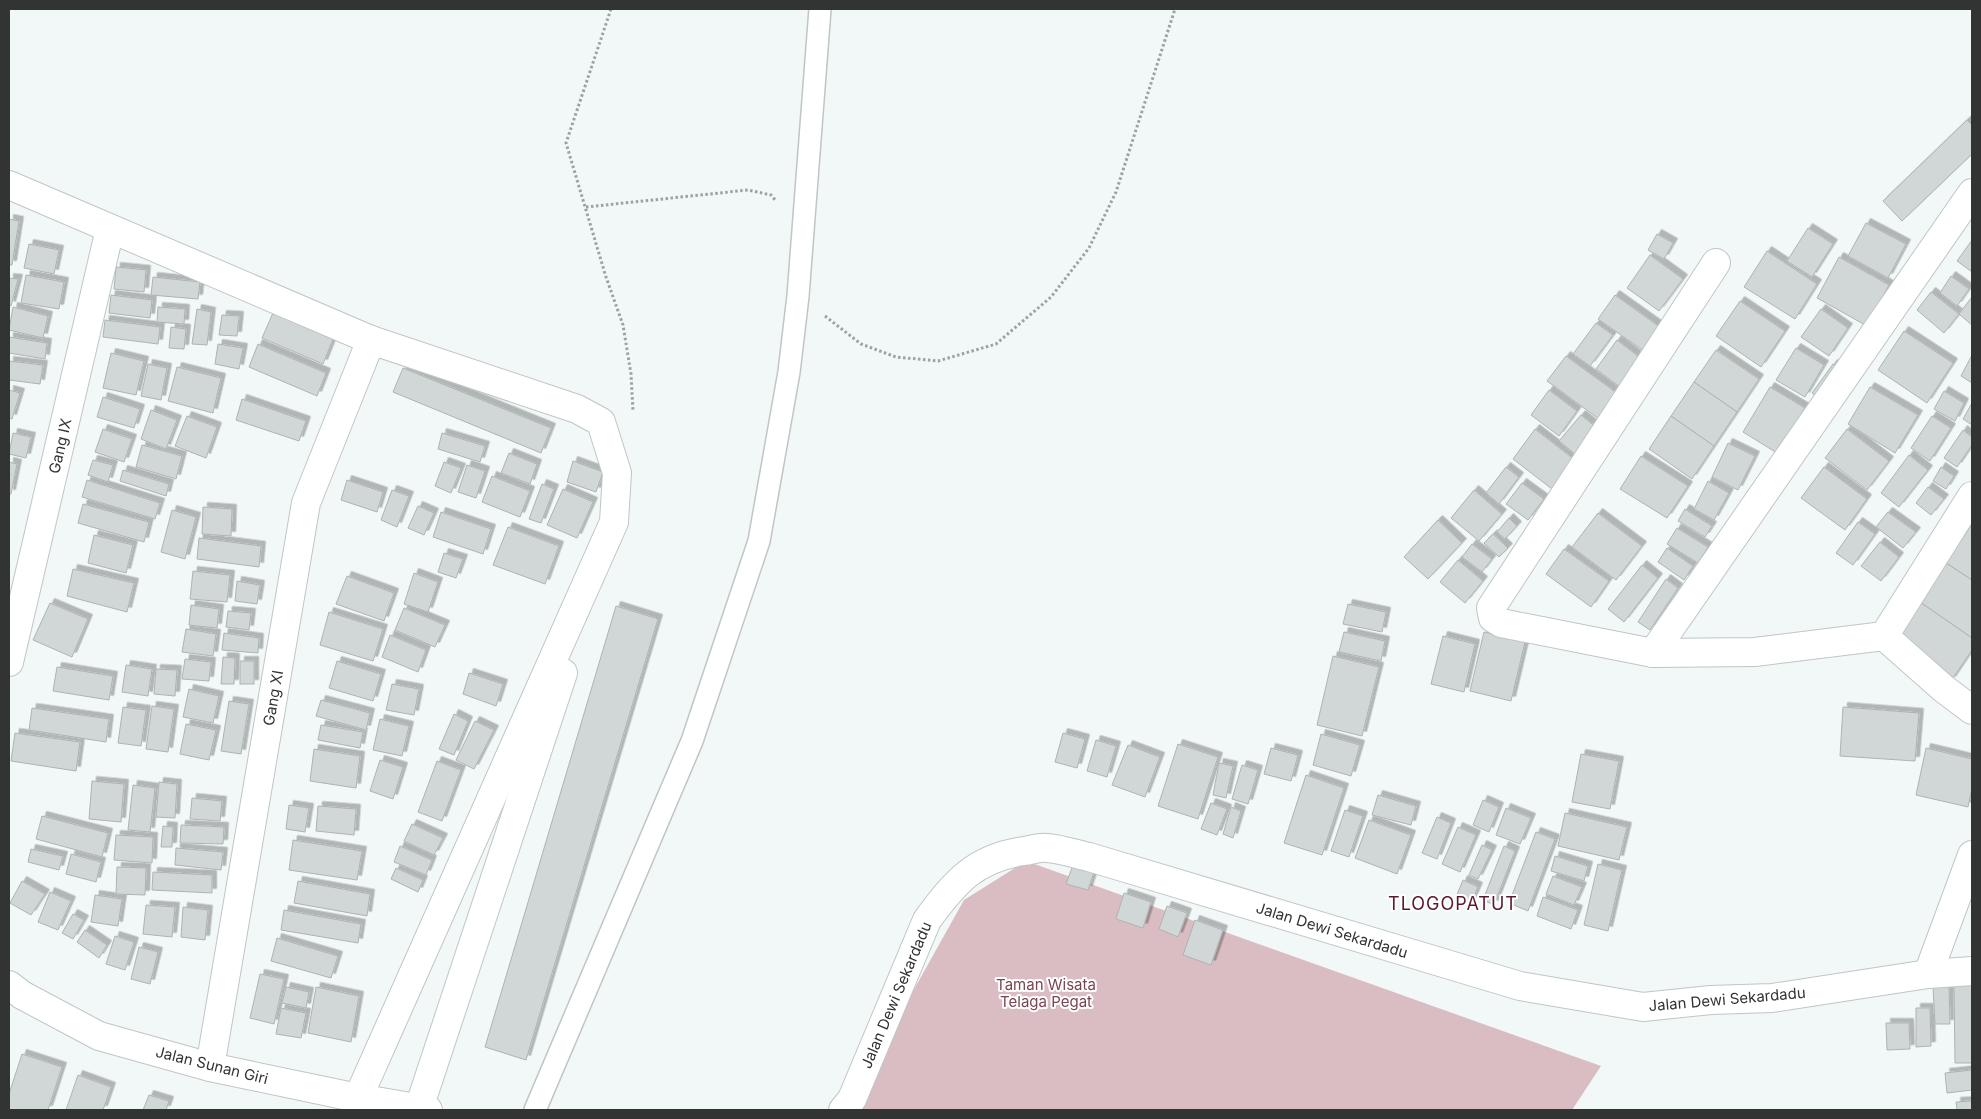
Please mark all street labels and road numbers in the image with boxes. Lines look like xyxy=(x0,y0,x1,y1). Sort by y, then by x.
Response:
street label: Gang IX xyxy=(44,417,76,475)
street label: Gang XI xyxy=(259,669,287,727)
street label: Jalan Dewi Sekardadu xyxy=(1254,898,1410,962)
street label: Jalan Dewi Sekardadu xyxy=(856,919,936,1071)
street label: Jalan Dewi Sekardadu xyxy=(1648,983,1806,1015)
street label: Jalan Sunan Giri xyxy=(154,1042,270,1088)

